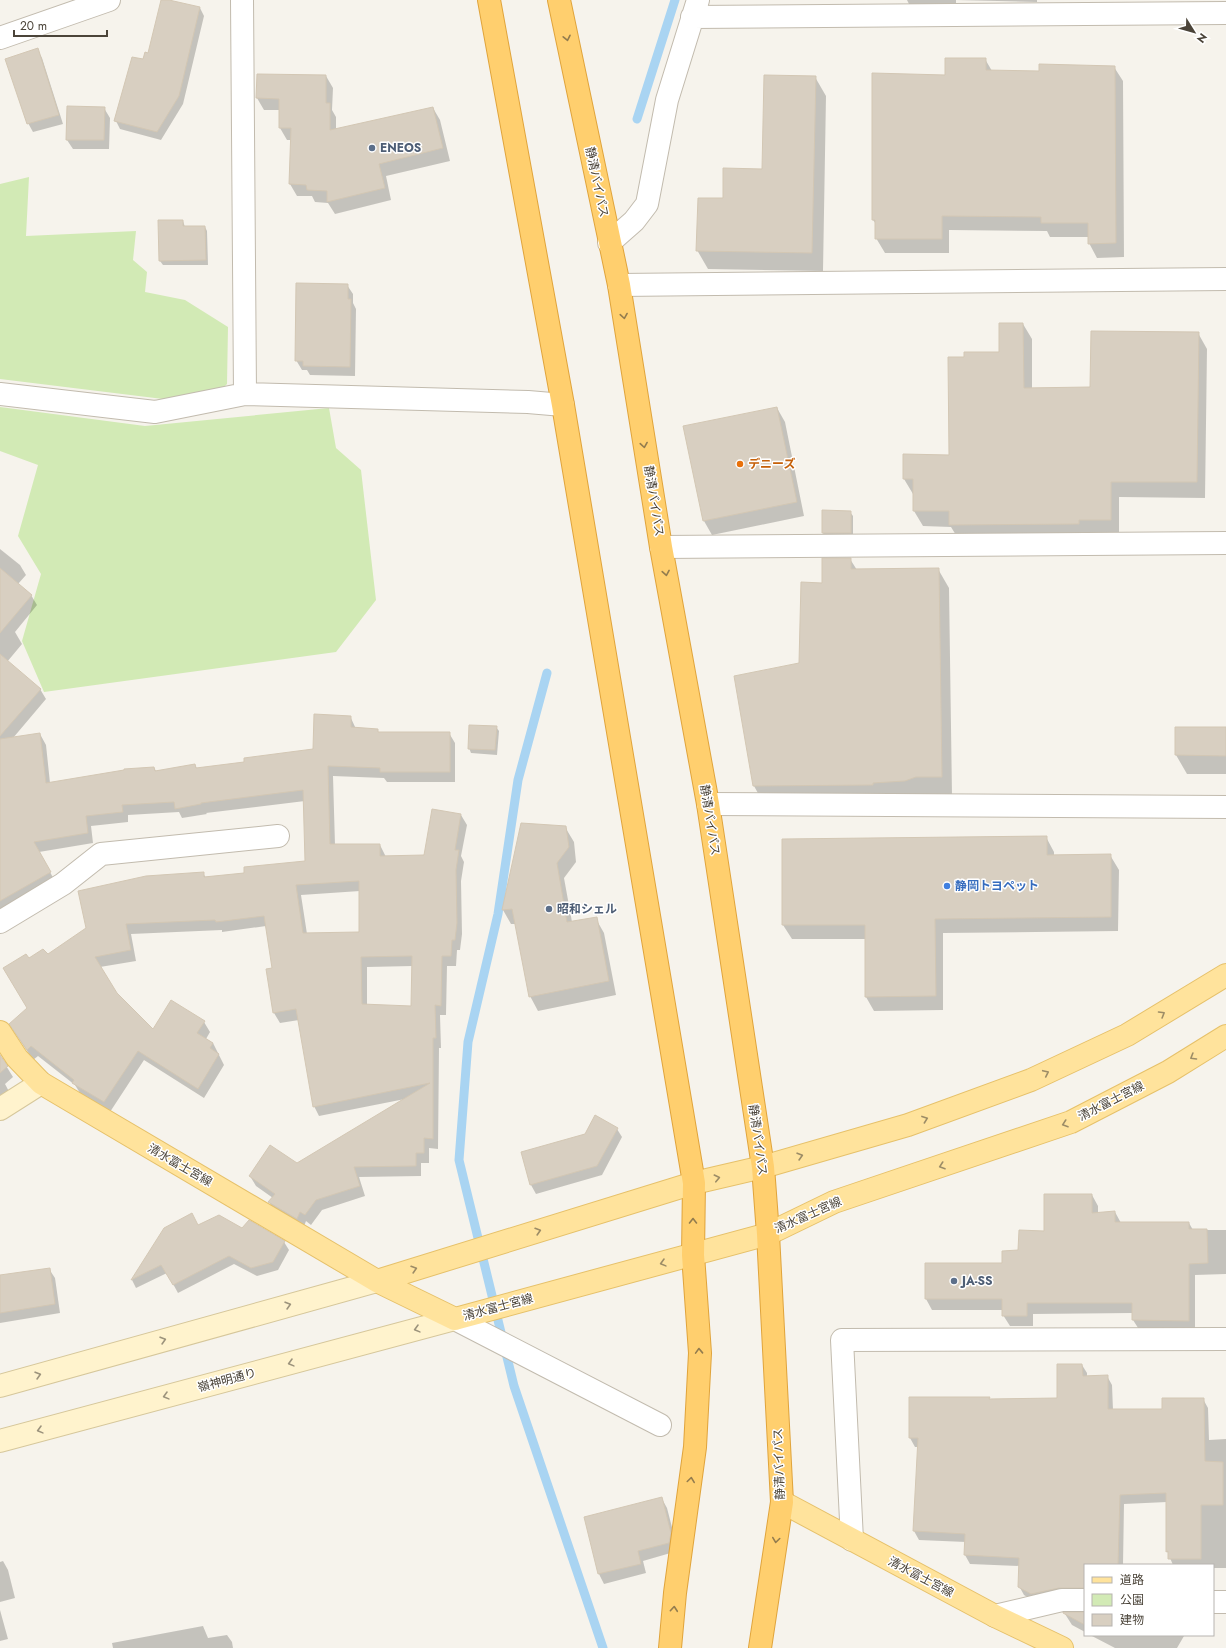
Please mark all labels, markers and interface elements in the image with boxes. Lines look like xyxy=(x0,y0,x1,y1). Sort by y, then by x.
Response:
scale bar xyxy=(14,12,107,38)
north arrow xyxy=(1174,12,1214,52)
text: 20 m xyxy=(20,17,47,35)
text: N xyxy=(1193,30,1211,46)
one-way arrow xyxy=(563,35,571,41)
place label: ENEOS xyxy=(380,139,422,157)
marker: ENEOS xyxy=(367,143,377,153)
street label: 静清バイパス xyxy=(581,145,613,219)
one-way arrow xyxy=(619,313,628,320)
one-way arrow xyxy=(640,442,648,448)
place label: デニーズ xyxy=(748,455,795,473)
marker: デニーズ xyxy=(735,459,745,469)
street label: 静清バイパス xyxy=(639,464,669,538)
one-way arrow xyxy=(661,570,669,576)
street label: 静清バイパス xyxy=(695,783,725,857)
place label: 静岡トヨペット xyxy=(955,877,1039,895)
marker: 静岡トヨペット xyxy=(942,881,952,891)
place label: 昭和シェル xyxy=(557,900,617,918)
marker: 昭和シェル xyxy=(544,904,554,914)
one-way arrow xyxy=(1158,1011,1165,1018)
one-way arrow xyxy=(1190,1052,1197,1059)
one-way arrow xyxy=(1042,1070,1049,1078)
street label: 清水富士宮線 xyxy=(1075,1077,1147,1125)
street label: 静清バイパス xyxy=(744,1103,772,1177)
one-way arrow xyxy=(921,1115,928,1123)
one-way arrow xyxy=(1062,1119,1069,1128)
street label: 清水富士宮線 xyxy=(144,1139,216,1191)
one-way arrow xyxy=(796,1152,803,1161)
one-way arrow xyxy=(939,1161,946,1169)
one-way arrow xyxy=(713,1174,720,1182)
street label: 清水富士宮線 xyxy=(771,1192,845,1238)
one-way arrow xyxy=(689,1218,697,1224)
one-way arrow xyxy=(535,1227,542,1236)
one-way arrow xyxy=(660,1258,667,1267)
one-way arrow xyxy=(410,1265,417,1274)
place label: JA-SS xyxy=(960,1272,993,1290)
marker: JA-SS xyxy=(949,1276,959,1286)
street label: 清水富士宮線 xyxy=(461,1289,535,1325)
one-way arrow xyxy=(284,1301,291,1310)
one-way arrow xyxy=(414,1324,421,1333)
one-way arrow xyxy=(159,1336,166,1345)
one-way arrow xyxy=(695,1348,704,1354)
one-way arrow xyxy=(288,1358,295,1366)
street label: 嶺神明通り xyxy=(196,1364,258,1396)
one-way arrow xyxy=(34,1371,41,1380)
one-way arrow xyxy=(163,1391,170,1400)
one-way arrow xyxy=(37,1425,44,1434)
street label: 静清バイパス xyxy=(769,1428,789,1500)
one-way arrow xyxy=(686,1477,695,1483)
one-way arrow xyxy=(772,1537,781,1543)
street label: 清水富士宮線 xyxy=(885,1552,957,1602)
legend xyxy=(1084,1564,1214,1636)
text: 道路 xyxy=(1120,1571,1144,1589)
text: 公園 xyxy=(1120,1591,1144,1609)
one-way arrow xyxy=(669,1606,678,1612)
text: 建物 xyxy=(1120,1611,1144,1629)

